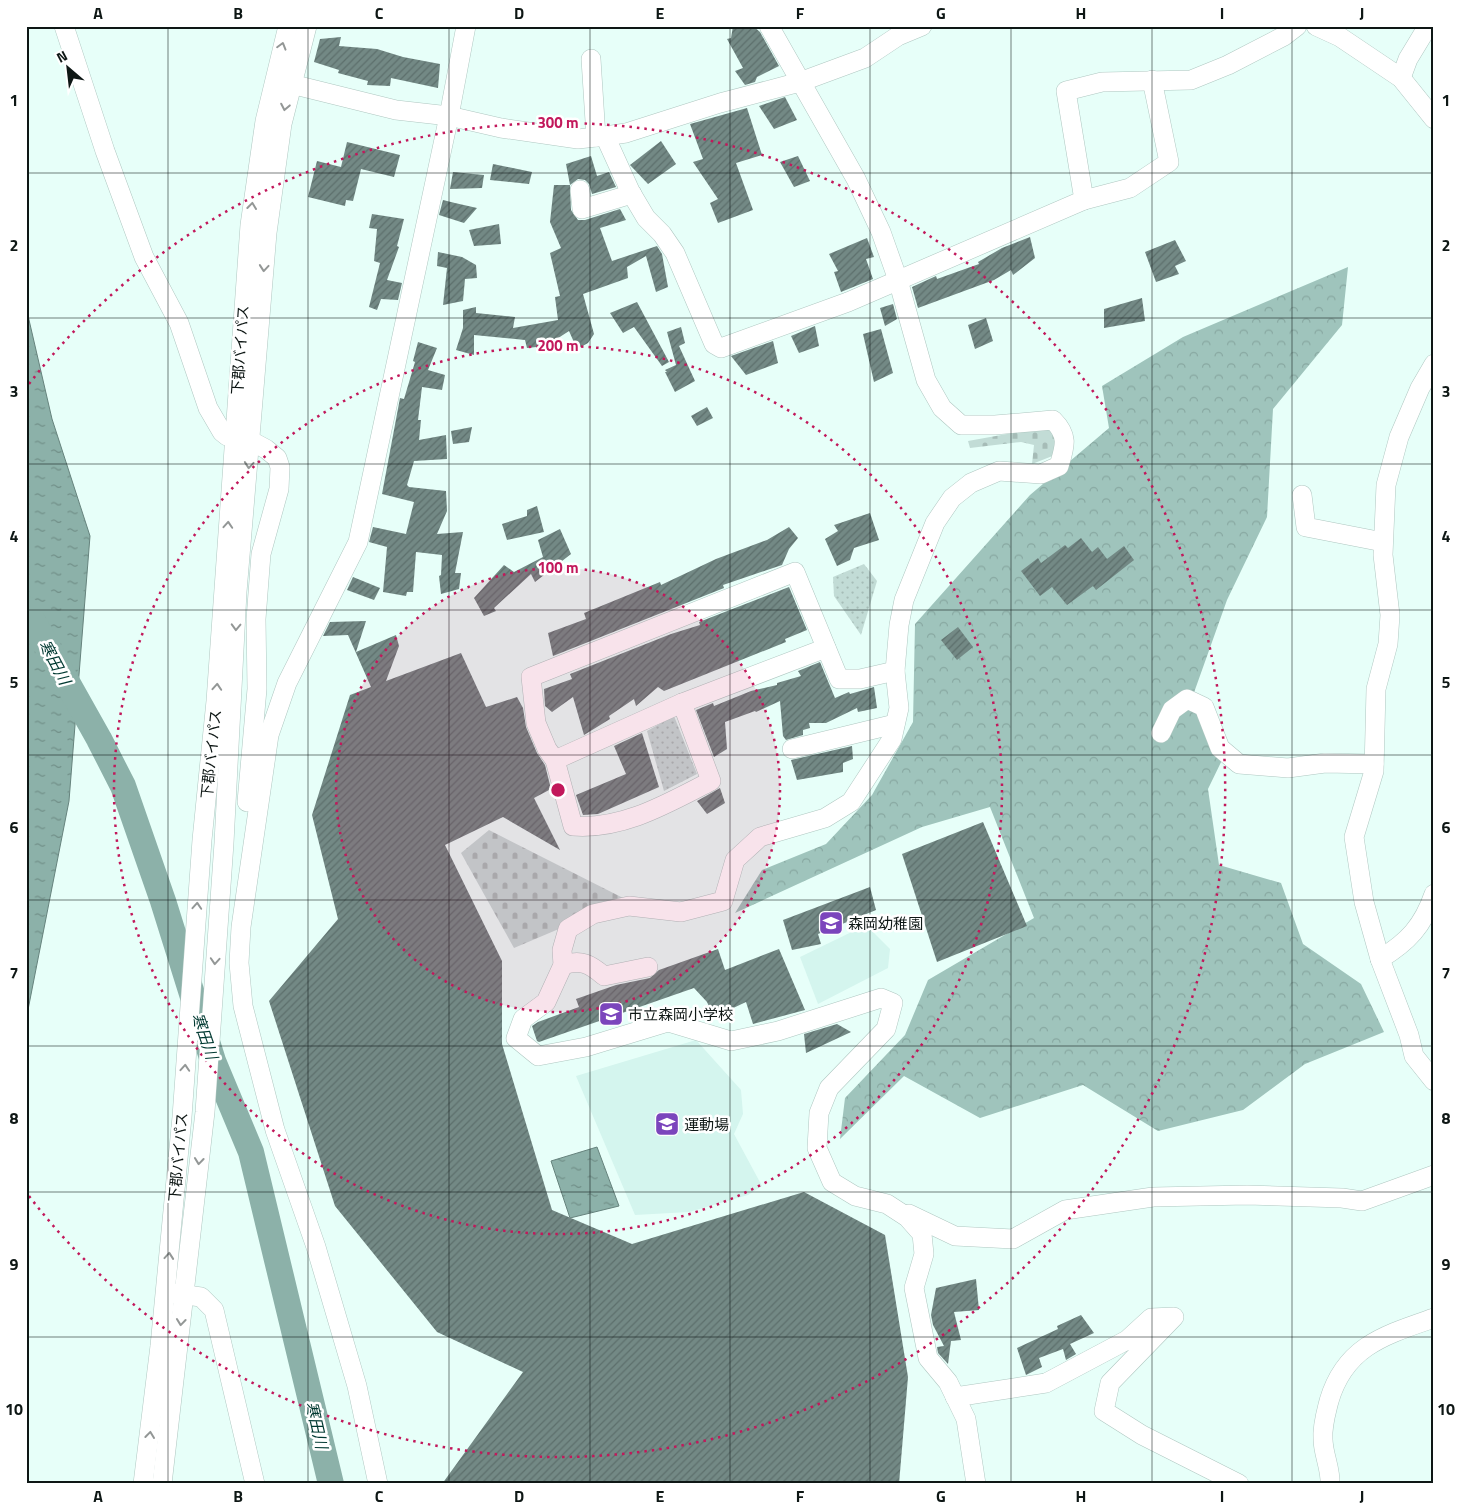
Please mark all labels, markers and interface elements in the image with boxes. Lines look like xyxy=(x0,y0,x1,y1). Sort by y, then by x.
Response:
text: A xyxy=(93,1,103,25)
text: B xyxy=(233,1,243,25)
text: C xyxy=(375,1,384,25)
text: D xyxy=(514,1,524,25)
text: E xyxy=(656,1,665,25)
text: F xyxy=(796,1,805,25)
text: G xyxy=(936,1,946,25)
text: H xyxy=(1076,1,1086,25)
text: I xyxy=(1220,1,1224,25)
text: J xyxy=(1360,1,1364,25)
north arrow xyxy=(42,42,92,92)
one-way arrow xyxy=(277,43,287,51)
text: N xyxy=(52,45,71,68)
text: 1 xyxy=(10,88,18,112)
text: 1 xyxy=(1442,88,1450,112)
one-way arrow xyxy=(281,103,291,112)
text: 300 m xyxy=(537,111,579,134)
one-way arrow xyxy=(246,201,257,209)
text: 2 xyxy=(10,233,18,257)
text: 2 xyxy=(1442,233,1450,257)
one-way arrow xyxy=(259,264,270,272)
street label: 下郡バイパス xyxy=(225,304,255,396)
text: 200 m xyxy=(537,334,579,357)
text: 3 xyxy=(10,379,18,403)
text: 3 xyxy=(1442,379,1450,403)
one-way arrow xyxy=(243,461,254,469)
one-way arrow xyxy=(222,520,233,528)
text: 4 xyxy=(10,524,19,548)
text: 4 xyxy=(1442,524,1451,548)
text: 100 m xyxy=(537,556,579,579)
one-way arrow xyxy=(230,623,241,631)
water label: 寒田川 xyxy=(33,635,78,691)
text: 5 xyxy=(10,670,19,694)
text: 5 xyxy=(1442,670,1451,694)
one-way arrow xyxy=(211,682,222,690)
street label: 下郡バイパス xyxy=(195,708,227,800)
centre of rings xyxy=(549,781,567,799)
text: 6 xyxy=(10,815,19,839)
text: 6 xyxy=(1442,815,1451,839)
one-way arrow xyxy=(191,902,202,910)
school or university icon: 森岡幼稚園 xyxy=(818,910,844,936)
place label: 森岡幼稚園 xyxy=(848,912,923,935)
one-way arrow xyxy=(210,957,221,965)
text: 7 xyxy=(10,961,18,985)
text: 7 xyxy=(1442,961,1450,985)
school or university icon: 市立森岡小学校 xyxy=(598,1001,624,1027)
place label: 市立森岡小学校 xyxy=(628,1003,733,1026)
water label: 寒田川 xyxy=(186,1009,225,1064)
one-way arrow xyxy=(180,1064,191,1072)
text: 8 xyxy=(10,1106,19,1130)
text: 8 xyxy=(1442,1106,1451,1130)
street label: 下郡バイパス xyxy=(163,1111,193,1203)
school or university icon: 運動場 xyxy=(654,1111,680,1137)
place label: 運動場 xyxy=(684,1113,729,1136)
one-way arrow xyxy=(194,1157,205,1165)
text: 9 xyxy=(10,1252,19,1276)
one-way arrow xyxy=(163,1252,174,1260)
text: 9 xyxy=(1442,1252,1451,1276)
one-way arrow xyxy=(176,1319,187,1327)
text: 10 xyxy=(5,1397,23,1421)
text: 10 xyxy=(1437,1397,1455,1421)
water label: 寒田川 xyxy=(300,1399,335,1453)
one-way arrow xyxy=(144,1431,154,1440)
text: A xyxy=(93,1484,103,1508)
text: B xyxy=(233,1484,243,1508)
text: C xyxy=(375,1484,384,1508)
text: D xyxy=(514,1484,524,1508)
text: E xyxy=(656,1484,665,1508)
text: F xyxy=(796,1484,805,1508)
text: G xyxy=(936,1484,946,1508)
text: H xyxy=(1076,1484,1086,1508)
text: I xyxy=(1220,1484,1224,1508)
text: J xyxy=(1360,1484,1364,1508)

